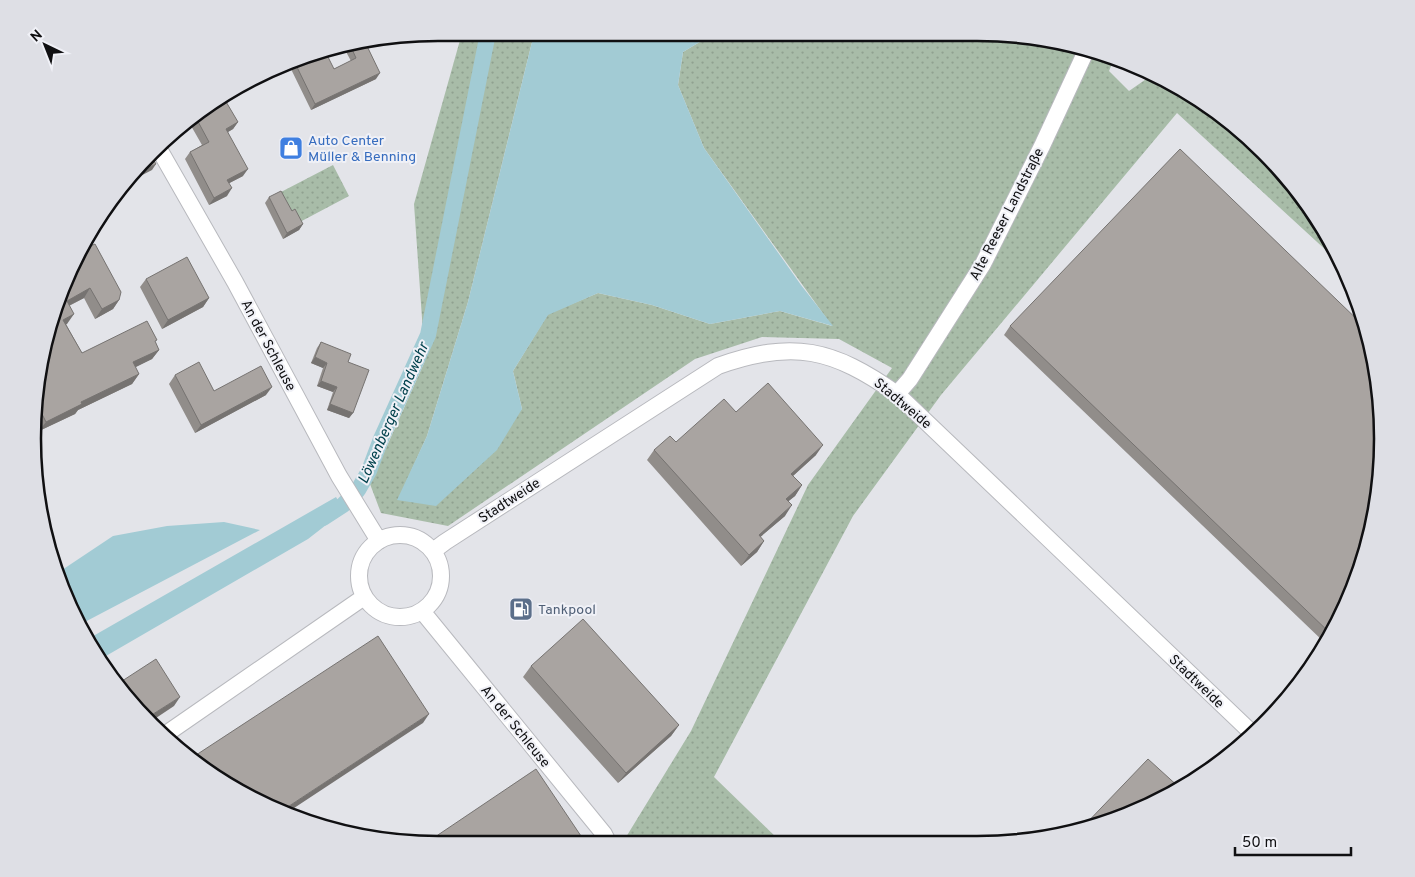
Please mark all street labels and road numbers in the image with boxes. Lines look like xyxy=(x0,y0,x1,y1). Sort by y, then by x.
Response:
street label: Alte Reeser Landstraße xyxy=(967,146,1048,284)
street label: An der Schleuse xyxy=(236,297,299,394)
street label: Stadtweide xyxy=(870,375,934,433)
street label: Stadtweide xyxy=(476,475,544,528)
street label: Stadtweide xyxy=(1165,652,1227,713)
street label: An der Schleuse xyxy=(476,682,553,772)

